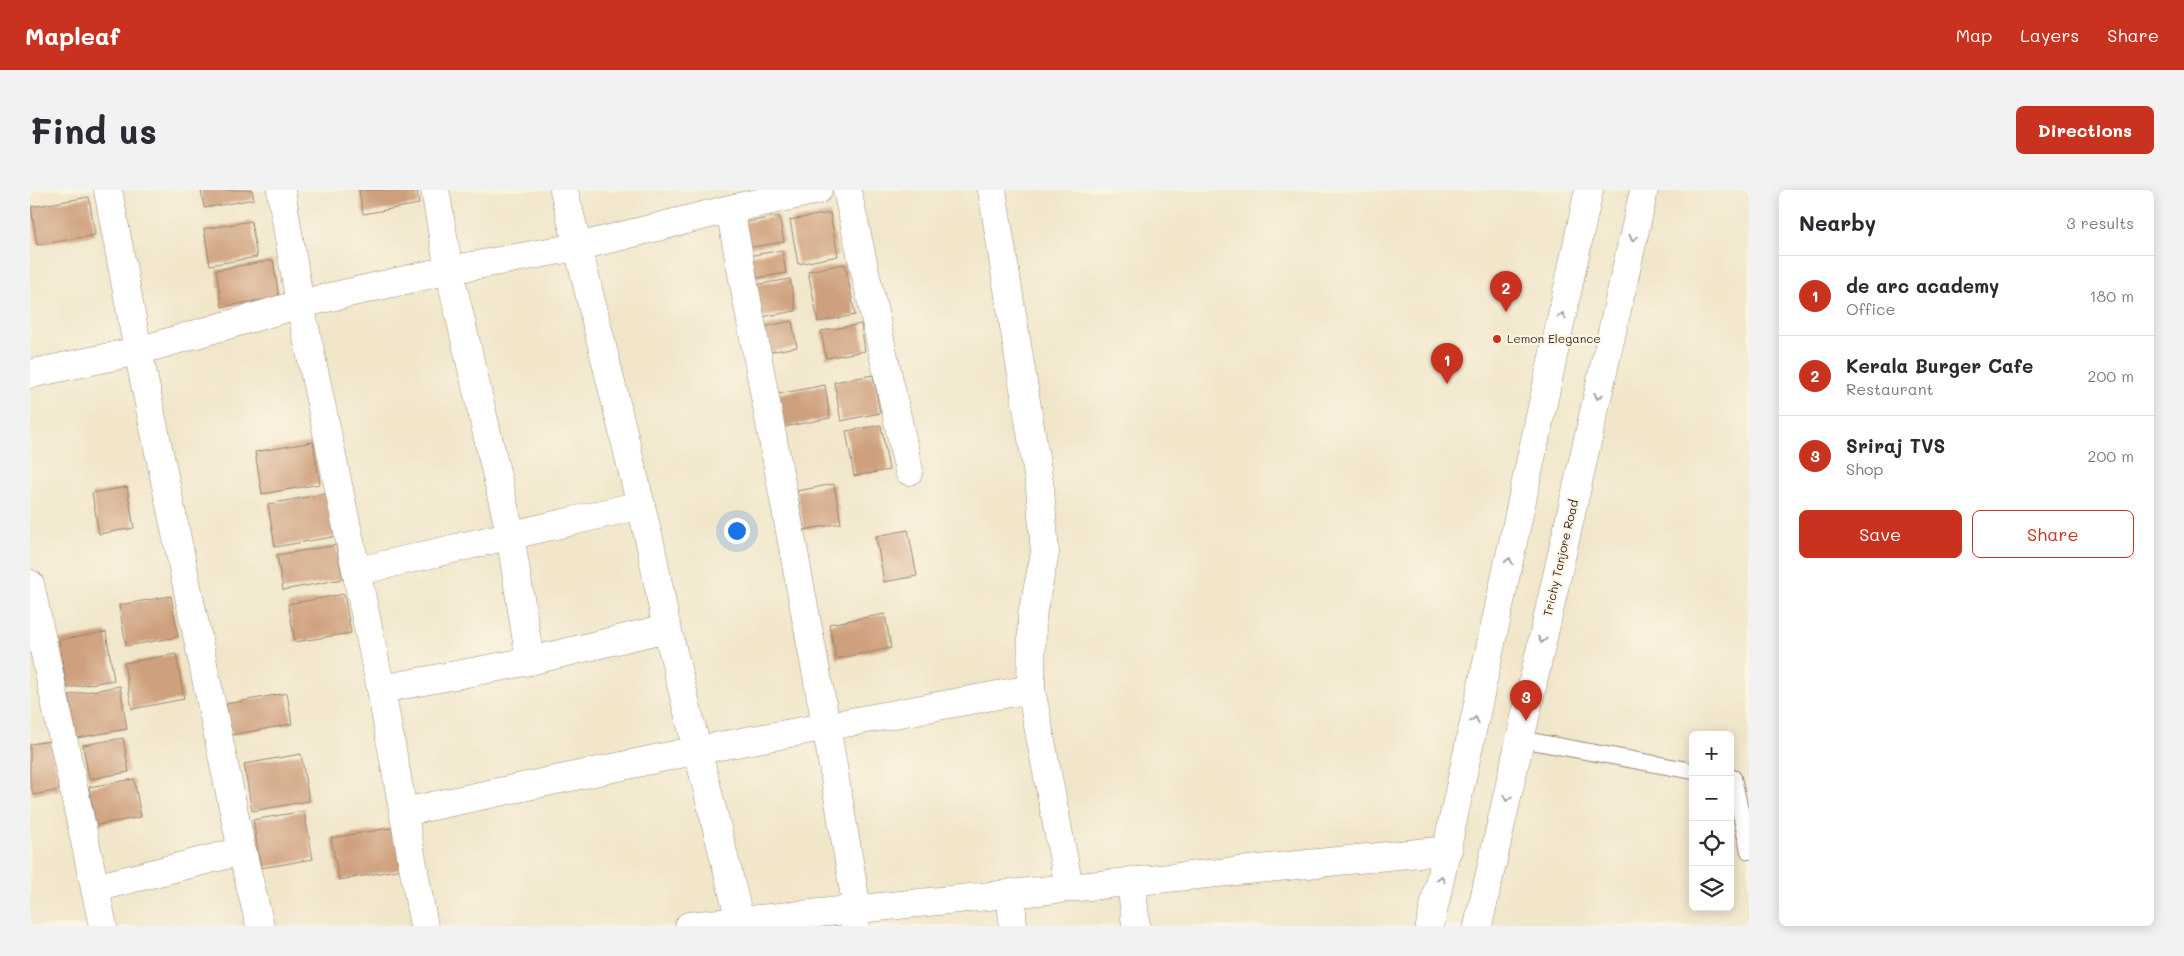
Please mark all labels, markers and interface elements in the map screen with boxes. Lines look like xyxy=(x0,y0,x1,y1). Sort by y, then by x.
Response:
text: Mapleaf xyxy=(25,20,120,51)
text: Map xyxy=(1956,23,1992,47)
text: Layers xyxy=(2020,23,2079,47)
text: Share xyxy=(2107,23,2159,47)
button: Directions xyxy=(2016,106,2154,154)
text: Find us xyxy=(30,107,157,153)
text: Nearby xyxy=(1799,209,1876,236)
text: 3 results xyxy=(2066,212,2134,233)
one-way arrow xyxy=(1629,233,1639,242)
pin: 2 xyxy=(1490,271,1522,312)
text: de arc academy xyxy=(1846,273,1999,298)
text: 1 xyxy=(1811,285,1819,306)
text: 180 m xyxy=(2089,285,2134,306)
text: Office xyxy=(1846,298,1895,319)
one-way arrow xyxy=(1556,312,1567,321)
place label: Lemon Elegance xyxy=(1507,330,1601,346)
marker: Lemon Elegance xyxy=(1491,333,1503,345)
pin: 1 xyxy=(1431,343,1463,384)
text: Kerala Burger Cafe xyxy=(1846,353,2033,378)
text: 2 xyxy=(1811,365,1819,386)
text: 200 m xyxy=(2087,365,2134,386)
text: Restaurant xyxy=(1846,378,1934,399)
one-way arrow xyxy=(1593,392,1603,401)
text: Sriraj TVS xyxy=(1846,433,1945,458)
text: 3 xyxy=(1810,445,1820,466)
text: 200 m xyxy=(2087,445,2134,466)
text: Shop xyxy=(1846,458,1883,479)
street label: Trichy Tanjore Road xyxy=(1539,497,1581,618)
button: Save xyxy=(1799,510,1962,558)
button: Share xyxy=(1972,510,2134,558)
your location xyxy=(724,518,750,544)
one-way arrow xyxy=(1504,556,1514,565)
one-way arrow xyxy=(1537,635,1548,644)
pin: 3 xyxy=(1510,680,1542,721)
one-way arrow xyxy=(1470,715,1480,724)
map controls xyxy=(1689,731,1734,911)
button: + xyxy=(1689,731,1734,776)
button: − xyxy=(1689,776,1734,821)
one-way arrow xyxy=(1502,794,1513,803)
button: locate xyxy=(1689,821,1734,866)
button: layers xyxy=(1689,866,1734,911)
one-way arrow xyxy=(1435,874,1446,883)

